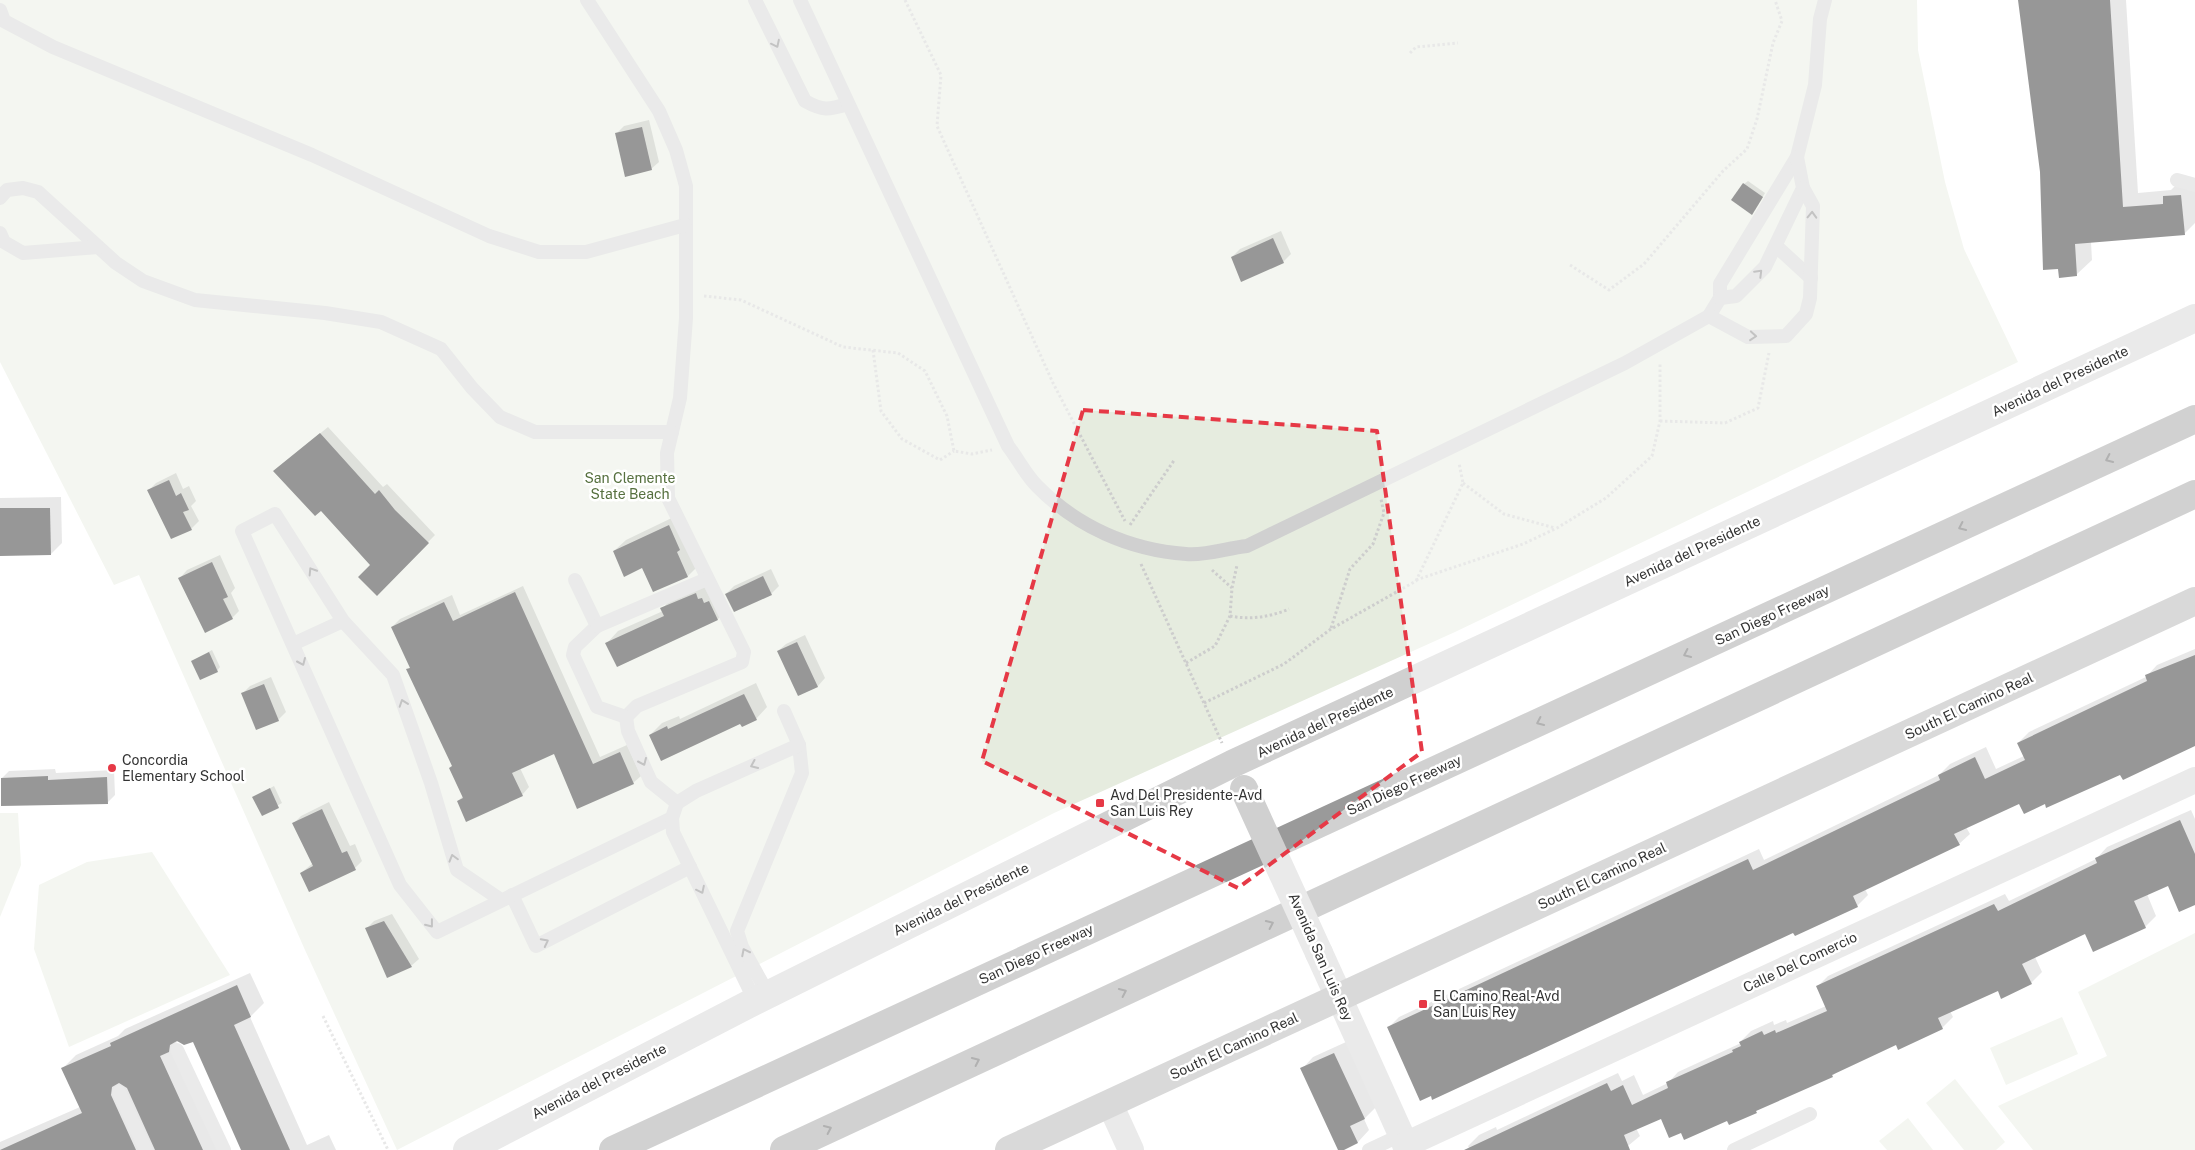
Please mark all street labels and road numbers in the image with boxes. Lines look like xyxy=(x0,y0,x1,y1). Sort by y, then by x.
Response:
street label: Avenida del Presidente xyxy=(1989,342,2131,420)
street label: Avenida del Presidente xyxy=(1621,512,1763,590)
street label: San Diego Freeway xyxy=(1712,581,1832,649)
street label: South El Camino Real xyxy=(1902,669,2036,743)
street label: Avenida del Presidente xyxy=(1254,683,1396,761)
street label: San Diego Freeway xyxy=(1344,751,1464,819)
street label: South El Camino Real xyxy=(1535,839,1669,913)
street label: Avenida del Presidente xyxy=(891,859,1031,939)
street label: Avenida San Luis Rey xyxy=(1286,891,1357,1024)
street label: San Diego Freeway xyxy=(976,920,1096,988)
street label: Calle Del Comercio xyxy=(1741,929,1859,995)
street label: South El Camino Real xyxy=(1167,1009,1301,1083)
street label: Avenida del Presidente xyxy=(529,1040,669,1122)

